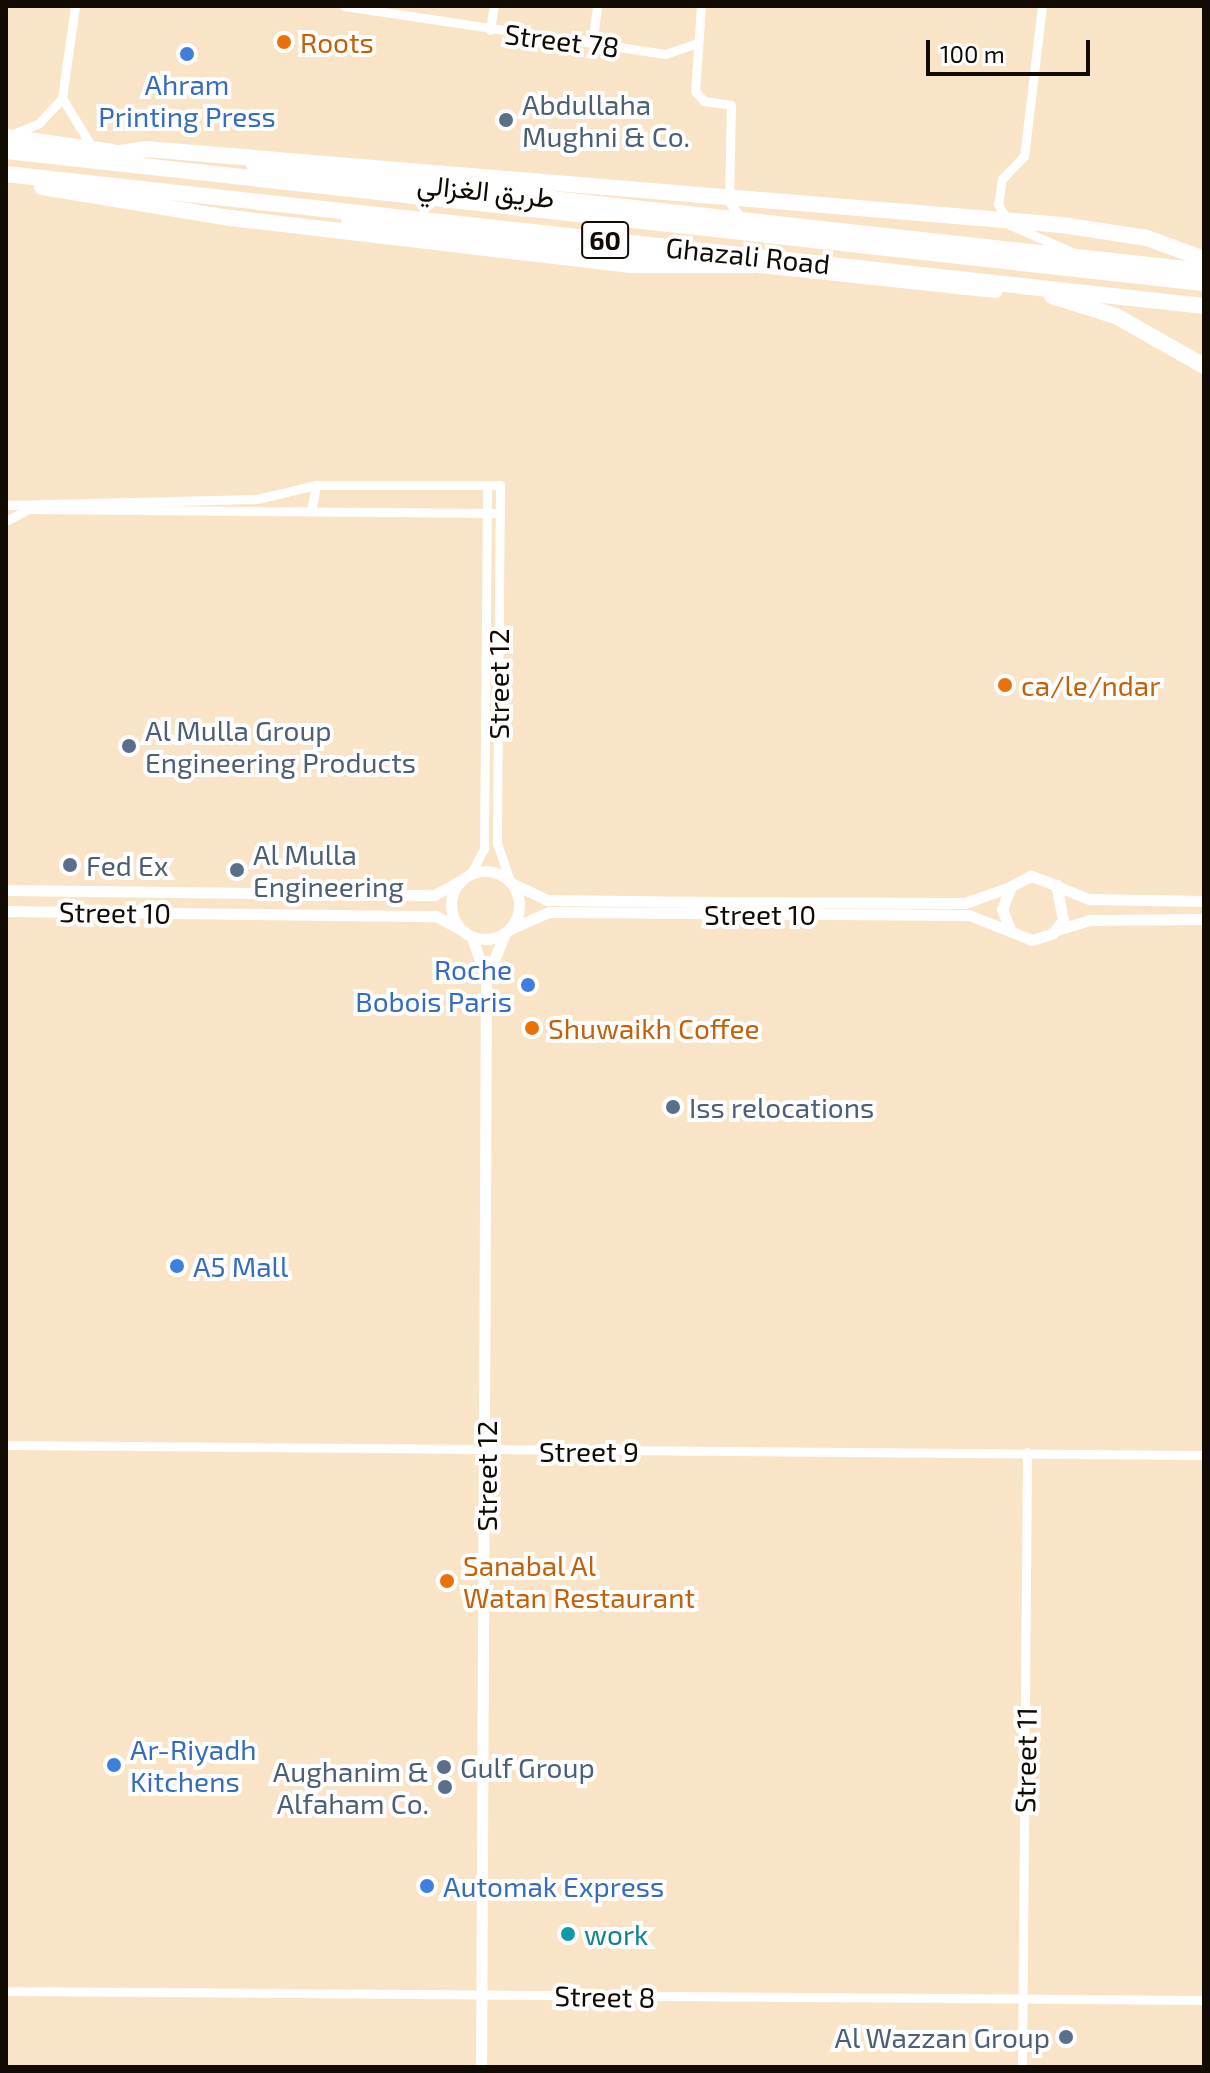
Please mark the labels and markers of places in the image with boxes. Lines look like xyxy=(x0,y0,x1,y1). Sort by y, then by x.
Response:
place label: Roots xyxy=(300,25,374,59)
marker: Roots xyxy=(275,33,293,51)
marker: Ahram Printing Press xyxy=(178,45,196,63)
place label: Ahram Printing Press xyxy=(98,67,276,133)
place label: Abdullaha Mughni & Co. xyxy=(522,87,690,153)
marker: Abdullaha Mughni & Co. xyxy=(497,111,515,129)
place label: ca/le/ndar xyxy=(1021,668,1160,702)
marker: ca/le/ndar xyxy=(996,676,1014,694)
place label: Al Mulla Group Engineering Products xyxy=(145,713,416,779)
marker: Al Mulla Group Engineering Products xyxy=(120,737,138,755)
place label: Al Mulla Engineering xyxy=(253,837,404,903)
place label: Fed Ex xyxy=(86,848,168,882)
marker: Fed Ex xyxy=(61,856,79,874)
marker: Al Mulla Engineering xyxy=(228,861,246,879)
place label: Roche Bobois Paris xyxy=(355,952,512,1018)
marker: Roche Bobois Paris xyxy=(519,976,537,994)
place label: Shuwaikh Coffee xyxy=(548,1011,760,1045)
marker: Shuwaikh Coffee xyxy=(523,1019,541,1037)
place label: Iss relocations xyxy=(689,1090,874,1124)
marker: Iss relocations xyxy=(664,1098,682,1116)
place label: A5 Mall xyxy=(193,1249,288,1283)
marker: A5 Mall xyxy=(168,1257,186,1275)
place label: Sanabal Al Watan Restaurant xyxy=(463,1548,695,1614)
marker: Sanabal Al Watan Restaurant xyxy=(438,1572,456,1590)
place label: Ar-Riyadh Kitchens xyxy=(130,1732,257,1798)
place label: Gulf Group xyxy=(460,1750,595,1784)
place label: Aughanim & Alfaham Co. xyxy=(273,1754,429,1820)
marker: Ar-Riyadh Kitchens xyxy=(105,1756,123,1774)
marker: Gulf Group xyxy=(435,1758,453,1776)
marker: Aughanim & Alfaham Co. xyxy=(436,1778,454,1796)
place label: Automak Express xyxy=(443,1869,664,1903)
marker: Automak Express xyxy=(418,1877,436,1895)
place label: work xyxy=(584,1917,648,1951)
marker: work xyxy=(559,1925,577,1943)
place label: Al Wazzan Group xyxy=(833,2020,1050,2054)
marker: Al Wazzan Group xyxy=(1057,2028,1075,2046)

